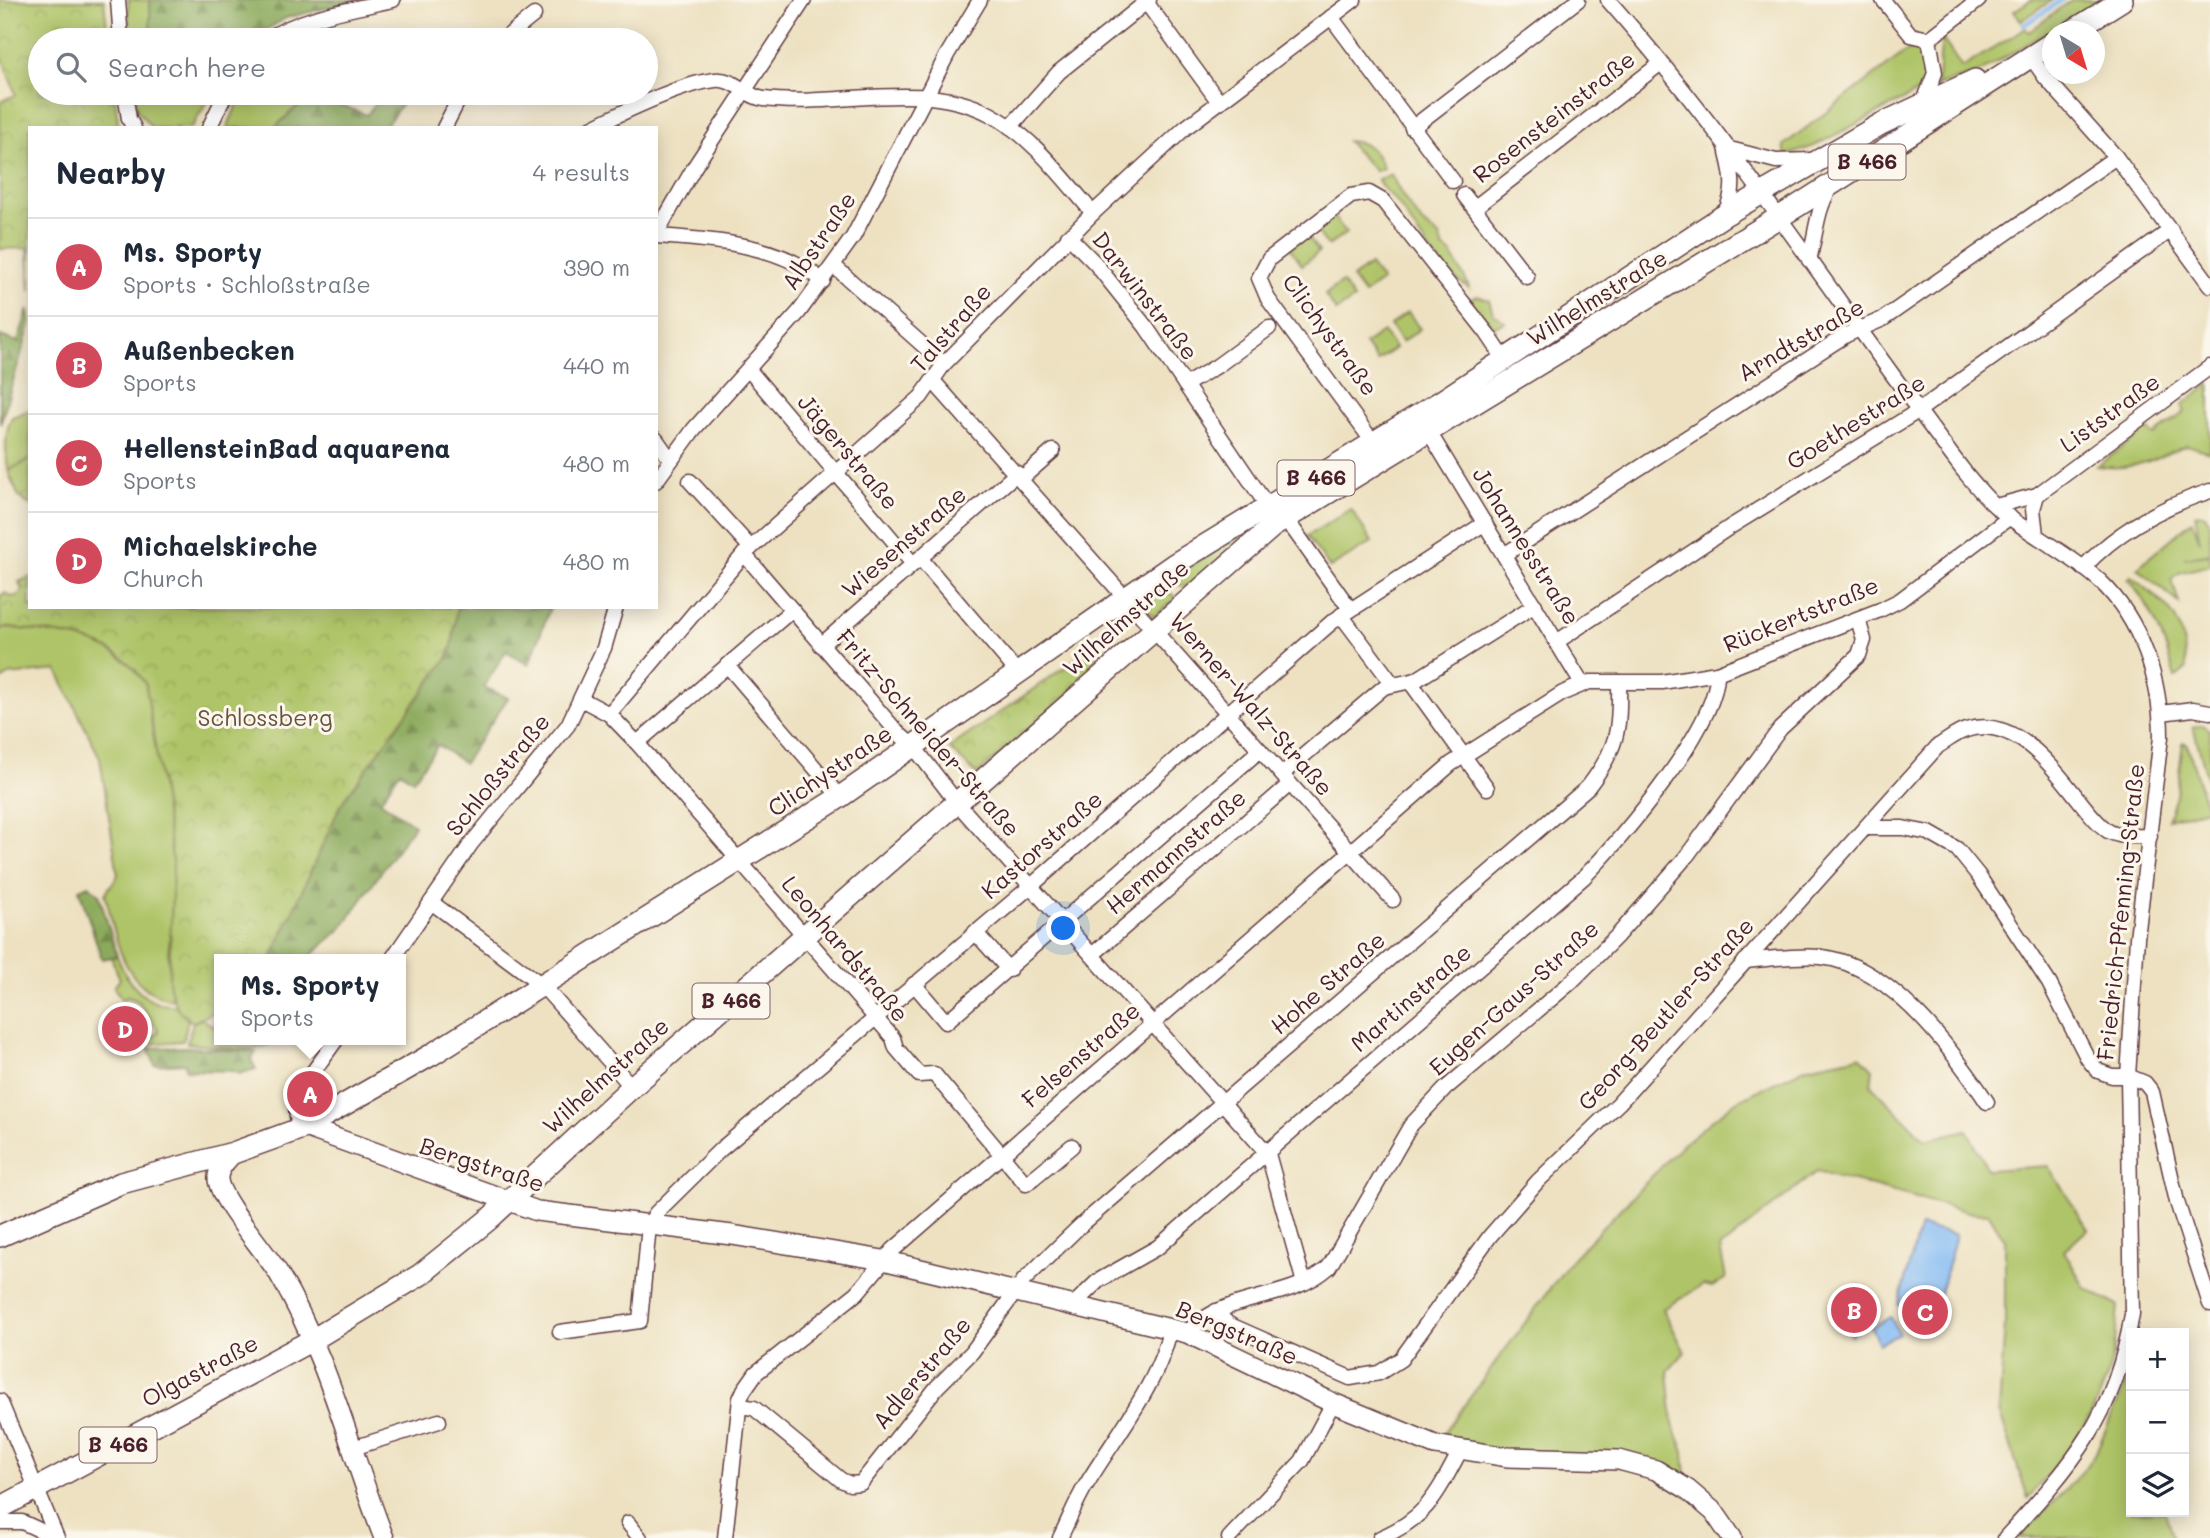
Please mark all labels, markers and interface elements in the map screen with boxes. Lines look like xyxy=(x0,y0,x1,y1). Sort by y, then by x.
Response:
north arrow xyxy=(2042,21,2105,84)
search box xyxy=(28,28,658,105)
street label: Rosensteinstraße xyxy=(1466,43,1641,189)
icon: search xyxy=(52,48,90,86)
text: Search here xyxy=(108,50,266,84)
road number: B 466 xyxy=(1828,144,1906,180)
text: Nearby xyxy=(56,152,166,192)
text: 4 results xyxy=(533,157,630,187)
street label: Albstraße xyxy=(774,185,862,295)
street label: Darwinstraße xyxy=(1086,225,1205,366)
text: Ms. Sporty xyxy=(123,235,262,269)
street label: Wilhelmstraße xyxy=(1521,242,1672,352)
text: A xyxy=(71,252,87,282)
text: 390 m xyxy=(563,252,630,282)
street label: Clichystraße xyxy=(1276,267,1385,401)
text: Sports · Schloßstraße xyxy=(123,269,371,299)
street label: Talstraße xyxy=(903,276,997,378)
street label: Arndtstraße xyxy=(1732,291,1869,387)
text: Außenbecken xyxy=(123,333,295,367)
text: B xyxy=(71,350,87,380)
text: 440 m xyxy=(563,350,630,380)
street label: Liststraße xyxy=(2053,366,2165,459)
text: Sports xyxy=(123,367,197,397)
street label: Goethestraße xyxy=(1780,367,1931,476)
street label: Jägerstraße xyxy=(792,387,906,515)
text: HellensteinBad aquarena xyxy=(123,431,451,465)
text: C xyxy=(70,448,88,478)
text: 480 m xyxy=(563,448,630,478)
road number: B 466 xyxy=(1278,461,1354,496)
street label: Johannesstraße xyxy=(1466,461,1587,630)
text: Sports xyxy=(123,465,197,495)
street label: Wiesenstraße xyxy=(835,479,972,604)
text: Michaelskirche xyxy=(123,529,318,563)
text: D xyxy=(71,546,87,576)
text: 480 m xyxy=(563,546,630,576)
street label: Wilhelmstraße xyxy=(1056,552,1195,682)
text: Church xyxy=(123,563,203,593)
street label: Rückertstraße xyxy=(1719,569,1883,659)
street label: Werner-Walz-Straße xyxy=(1163,605,1340,802)
street label: Fritz-Schneider-Straße xyxy=(830,622,1027,842)
park label: Schlossberg xyxy=(198,702,333,732)
street label: Schloßstraße xyxy=(439,707,556,842)
street label: Clichystraße xyxy=(761,718,897,823)
street label: Friedrich-Pfenning-Straße xyxy=(2089,762,2151,1062)
street label: Hermannstraße xyxy=(1099,782,1252,920)
street label: Kastorstraße xyxy=(975,783,1108,905)
street label: Leonhardstraße xyxy=(776,869,916,1028)
street label: Georg-Beutler-Straße xyxy=(1571,910,1760,1116)
your location xyxy=(1046,911,1080,945)
street label: Eugen-Gaus-Straße xyxy=(1422,913,1605,1081)
street label: Hohe Straße xyxy=(1264,924,1391,1040)
street label: Martinstraße xyxy=(1344,937,1477,1058)
popup xyxy=(214,954,406,1045)
text: Ms. Sporty xyxy=(240,968,380,1002)
road number: B 466 xyxy=(692,984,770,1018)
street label: Felsenstraße xyxy=(1015,995,1146,1114)
text: Sports xyxy=(240,1002,314,1032)
pin: D xyxy=(102,1003,148,1055)
street label: Wilhelmstraße xyxy=(536,1010,675,1140)
pin: A xyxy=(287,1068,333,1120)
street label: Bergstraße xyxy=(416,1130,548,1198)
pin: B xyxy=(1831,1284,1877,1336)
pin: C xyxy=(1902,1286,1948,1338)
street label: Bergstraße xyxy=(1172,1293,1303,1371)
street label: Adlerstraße xyxy=(865,1310,977,1435)
street label: Olgastraße xyxy=(136,1327,263,1413)
map controls xyxy=(2126,1328,2189,1517)
button: + xyxy=(2126,1328,2189,1391)
button: − xyxy=(2126,1391,2189,1454)
road number: B 466 xyxy=(80,1428,156,1462)
button: layers xyxy=(2126,1454,2189,1517)

